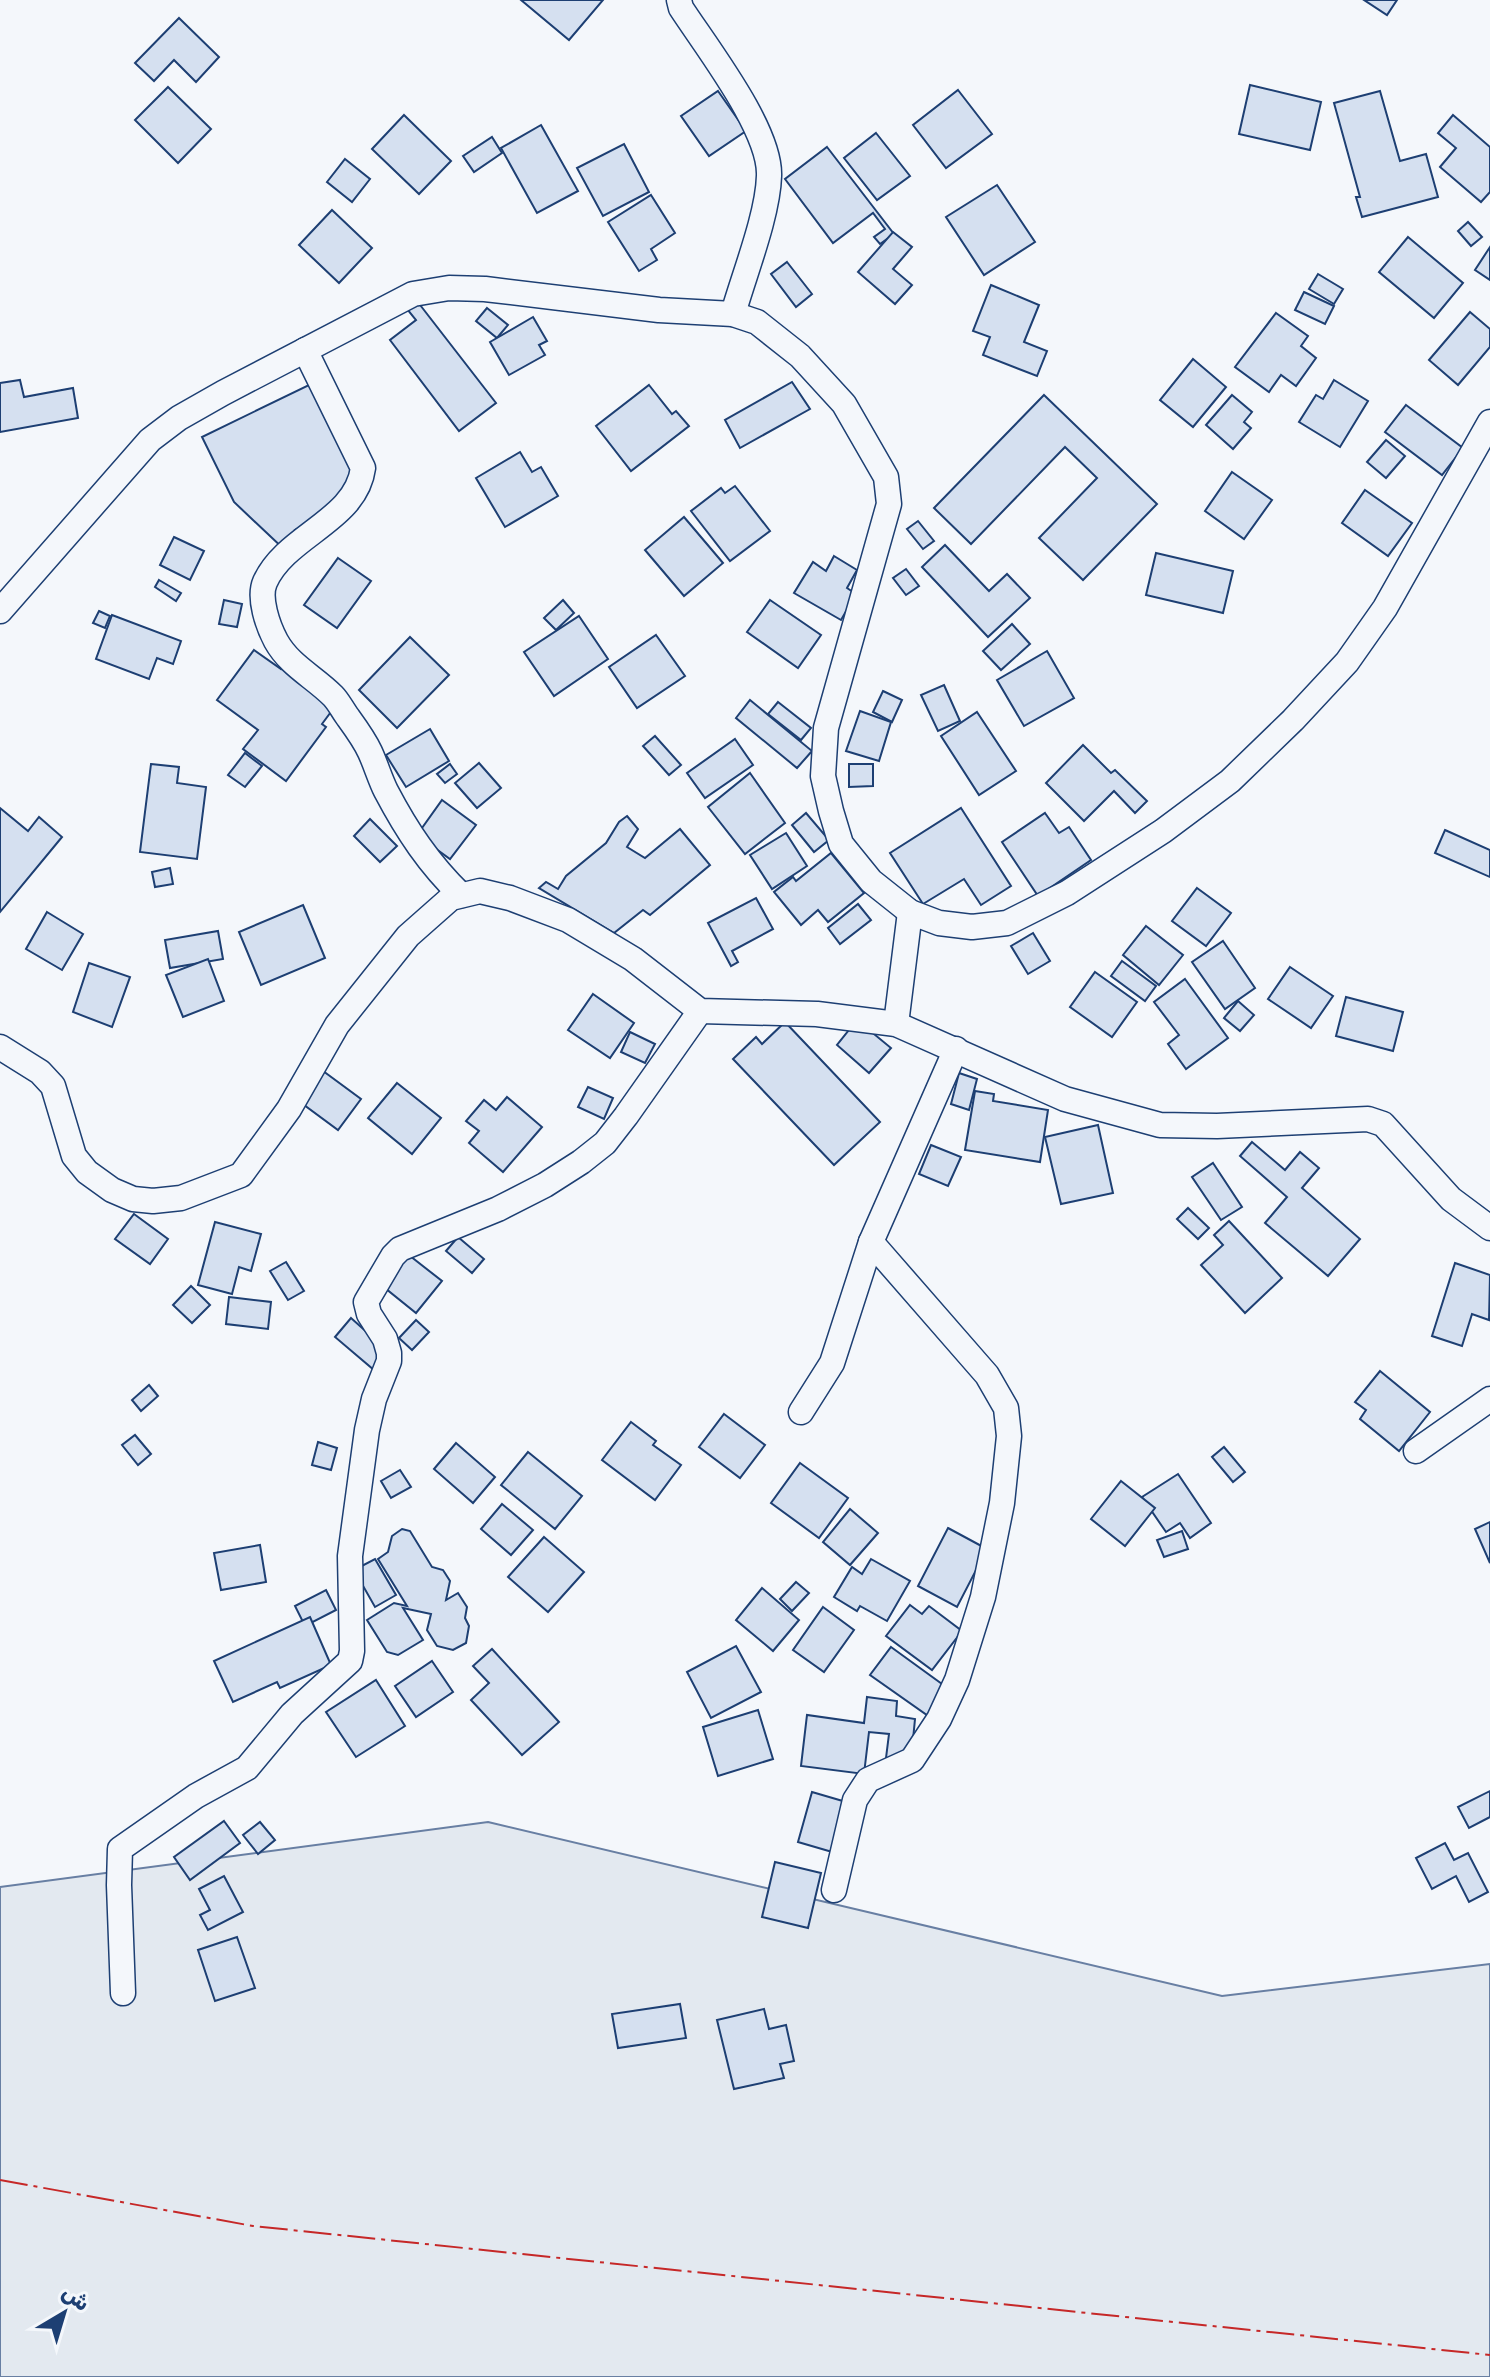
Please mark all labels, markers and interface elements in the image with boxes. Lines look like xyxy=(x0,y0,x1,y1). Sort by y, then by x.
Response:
north arrow xyxy=(24,2273,104,2353)
text: ش xyxy=(57,2278,95,2317)

